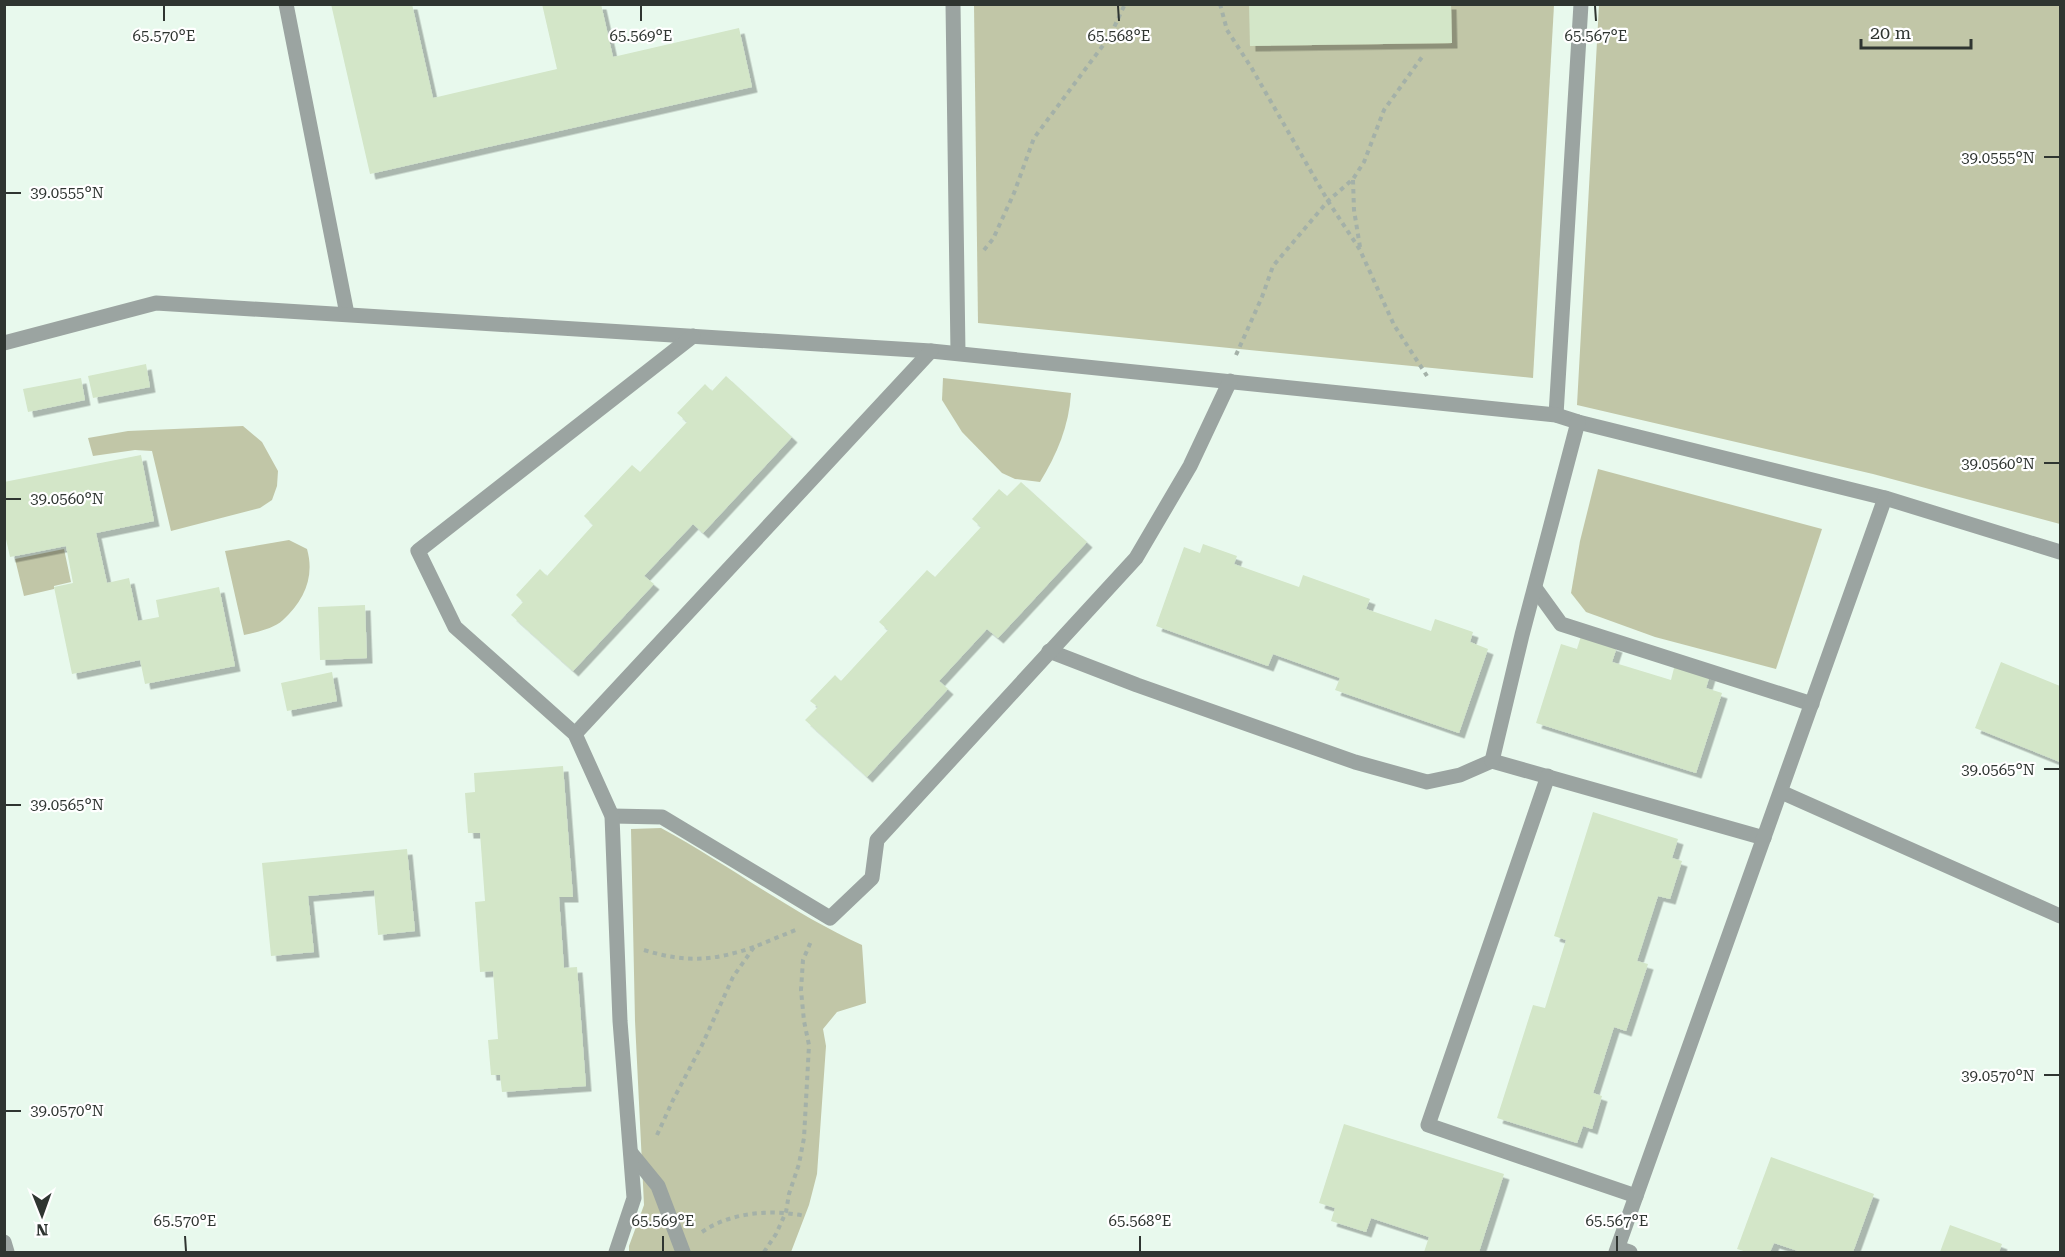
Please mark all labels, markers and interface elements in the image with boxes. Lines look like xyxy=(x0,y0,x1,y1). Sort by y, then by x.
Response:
scale bar xyxy=(1861,12,1970,50)
text: 20 m xyxy=(1870,22,1911,43)
text: 65.570°E xyxy=(133,27,195,45)
text: 65.569°E xyxy=(610,27,672,45)
text: 65.568°E xyxy=(1088,27,1150,45)
text: 65.567°E xyxy=(1565,27,1627,45)
text: 39.0555°N xyxy=(1961,149,2035,167)
text: 39.0555°N xyxy=(30,184,104,202)
text: 39.0560°N xyxy=(1961,455,2035,473)
text: 39.0560°N xyxy=(30,490,104,508)
text: 39.0565°N xyxy=(1961,761,2035,779)
text: 39.0565°N xyxy=(30,796,104,814)
text: 39.0570°N xyxy=(1961,1067,2035,1085)
text: 39.0570°N xyxy=(30,1102,104,1120)
north arrow xyxy=(12,1185,72,1245)
text: 65.570°E xyxy=(154,1212,216,1230)
text: 65.569°E xyxy=(632,1212,694,1230)
text: 65.568°E xyxy=(1109,1212,1171,1230)
text: 65.567°E xyxy=(1586,1212,1648,1230)
text: N xyxy=(36,1220,49,1239)

